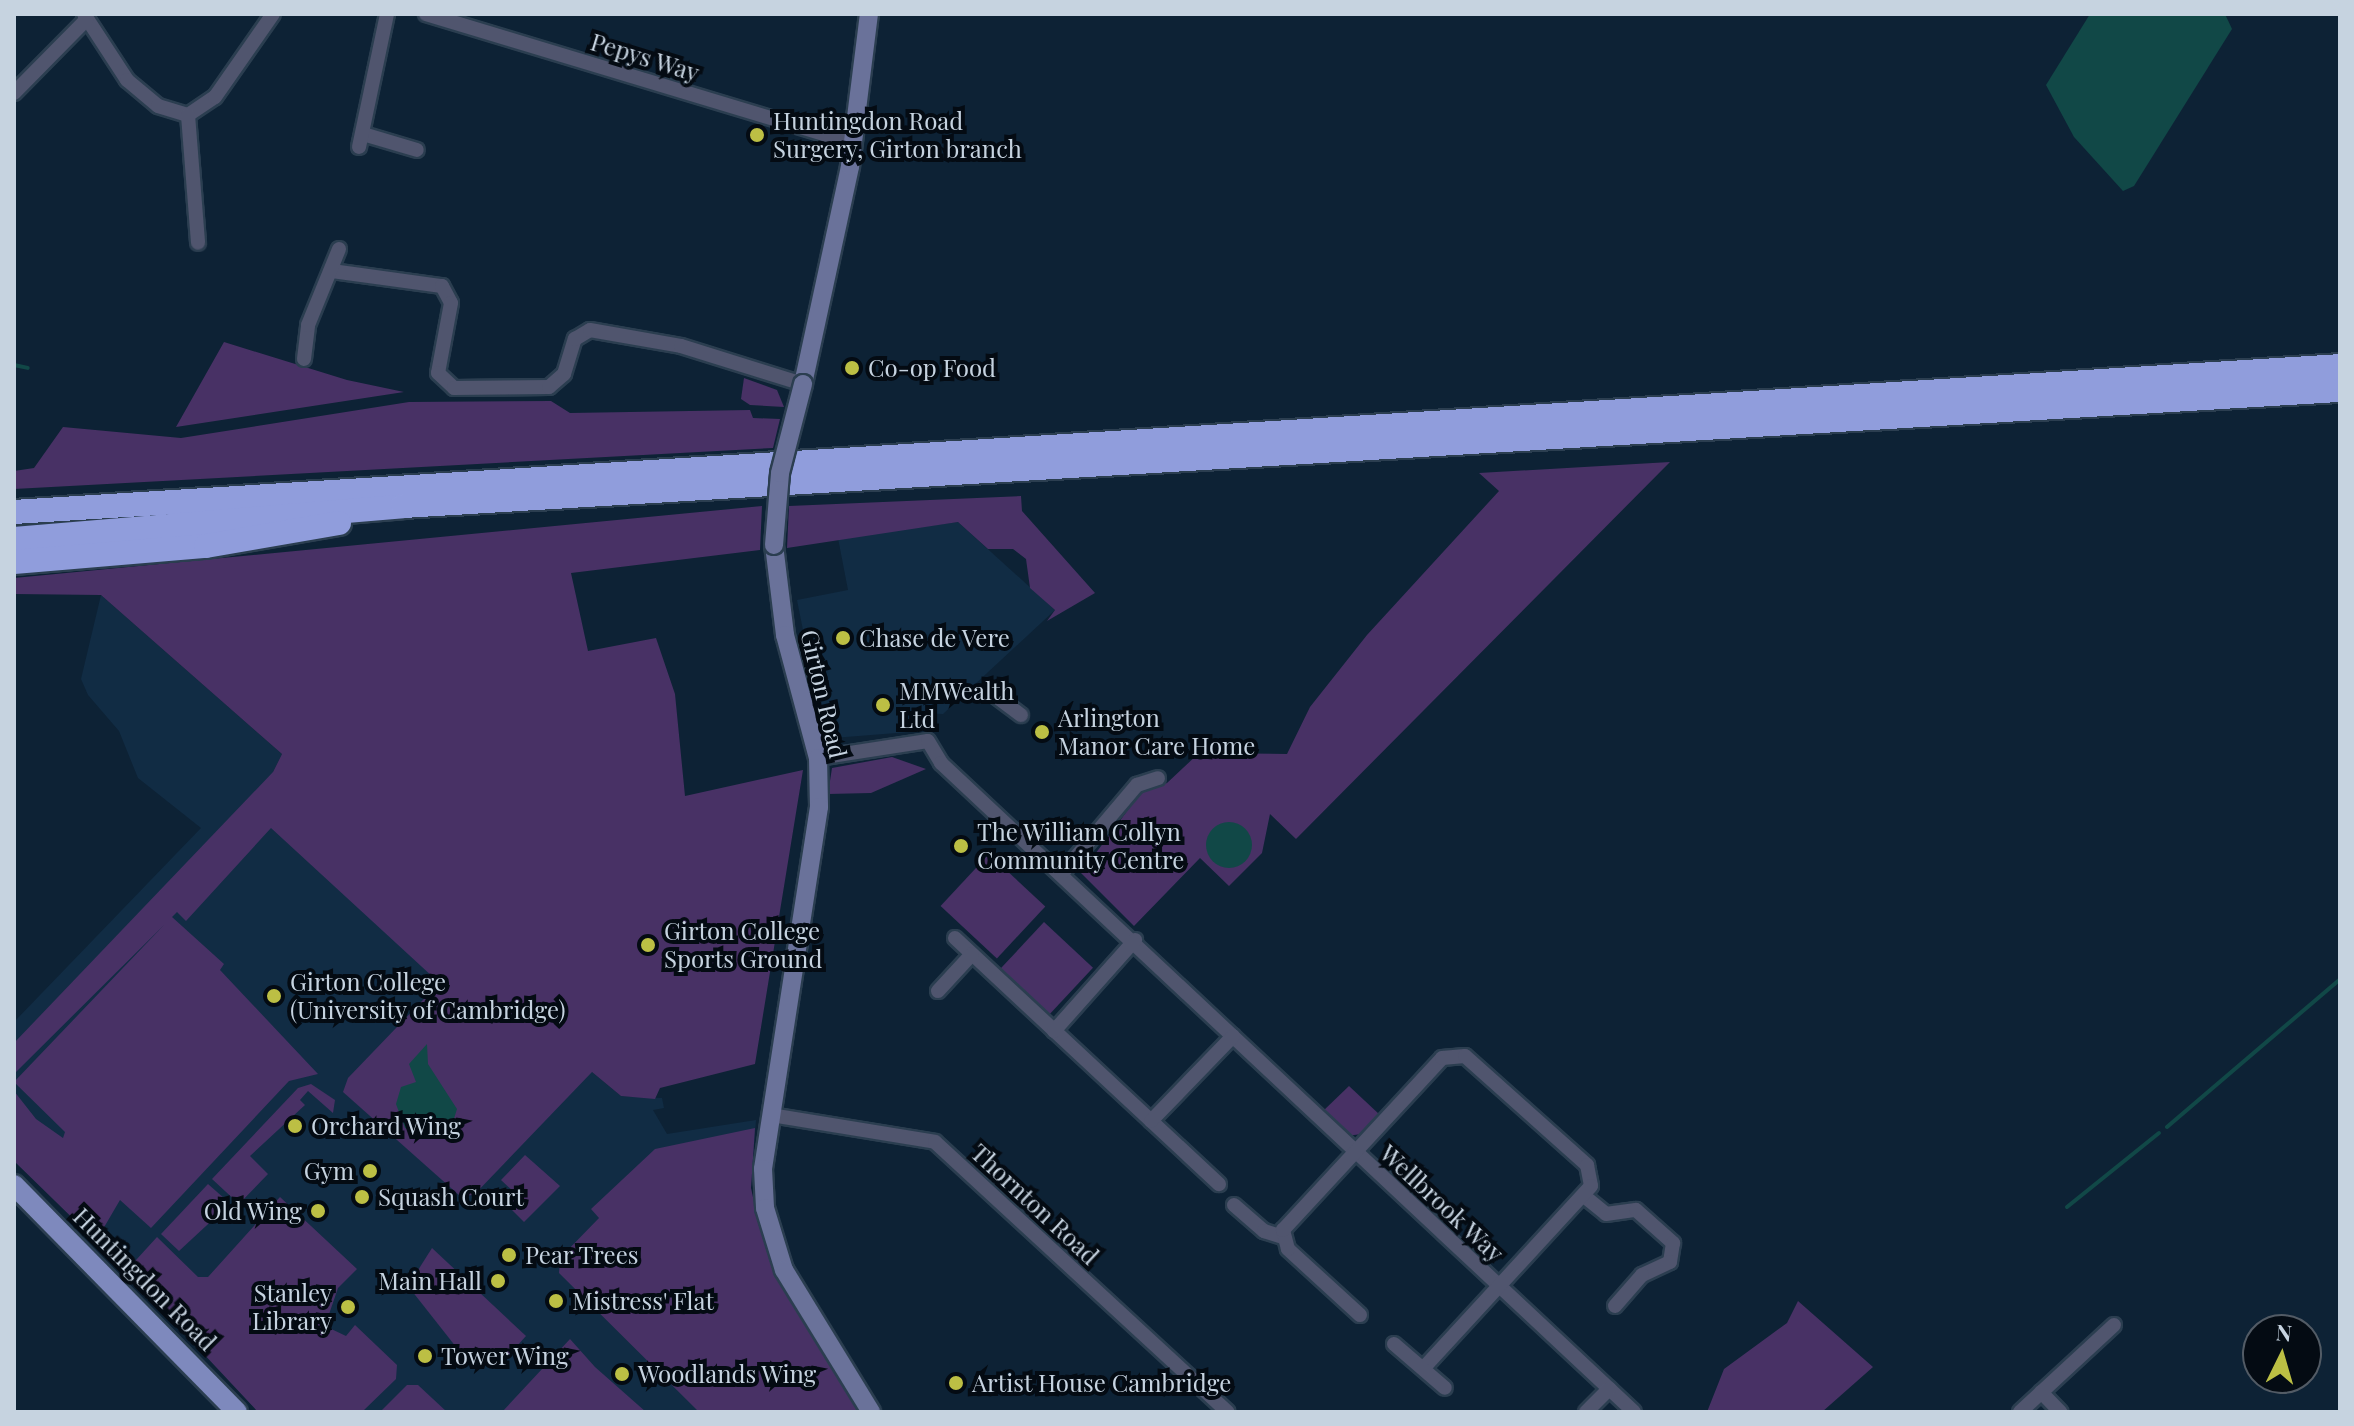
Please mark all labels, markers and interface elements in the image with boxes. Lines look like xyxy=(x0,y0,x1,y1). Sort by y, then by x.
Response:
street label: Pepys Way xyxy=(587,27,703,87)
place label: Huntingdon Road Surgery, Girton branch xyxy=(773,107,1022,163)
marker: Huntingdon Road Surgery, Girton branch xyxy=(748,126,766,144)
place label: Co-op Food xyxy=(868,354,996,382)
marker: Co-op Food xyxy=(843,359,861,377)
place label: Chase de Vere xyxy=(859,624,1011,652)
street label: Girton Road xyxy=(795,627,853,761)
marker: Chase de Vere xyxy=(834,629,852,647)
place label: MMWealth Ltd xyxy=(899,677,1014,733)
marker: MMWealth Ltd xyxy=(874,696,892,714)
place label: Arlington Manor Care Home xyxy=(1058,704,1256,760)
marker: Arlington Manor Care Home xyxy=(1033,723,1051,741)
place label: The William Collyn Community Centre xyxy=(977,818,1185,874)
marker: The William Collyn Community Centre xyxy=(952,837,970,855)
place label: Girton College Sports Ground xyxy=(664,917,822,973)
marker: Girton College Sports Ground xyxy=(639,936,657,954)
place label: Girton College (University of Cambridge) xyxy=(290,968,566,1024)
marker: Girton College (University of Cambridge) xyxy=(265,987,283,1005)
place label: Orchard Wing xyxy=(311,1112,462,1140)
marker: Orchard Wing xyxy=(286,1117,304,1135)
street label: Thornton Road xyxy=(965,1138,1105,1270)
street label: Wellbrook Way xyxy=(1374,1138,1510,1268)
place label: Gym xyxy=(304,1157,354,1185)
marker: Gym xyxy=(361,1162,379,1180)
place label: Squash Court xyxy=(378,1183,524,1211)
marker: Squash Court xyxy=(353,1188,371,1206)
place label: Old Wing xyxy=(203,1197,302,1225)
street label: Huntingdon Road xyxy=(68,1202,222,1356)
marker: Old Wing xyxy=(309,1202,327,1220)
place label: Pear Trees xyxy=(525,1241,640,1269)
marker: Pear Trees xyxy=(500,1246,518,1264)
place label: Main Hall xyxy=(378,1267,482,1295)
marker: Main Hall xyxy=(489,1272,507,1290)
place label: Stanley Library xyxy=(252,1279,332,1335)
place label: Mistress' Flat xyxy=(572,1287,714,1315)
marker: Mistress' Flat xyxy=(547,1292,565,1310)
marker: Stanley Library xyxy=(339,1298,357,1316)
north arrow xyxy=(2242,1314,2322,1394)
text: N xyxy=(2275,1316,2293,1348)
place label: Tower Wing xyxy=(441,1342,570,1370)
marker: Tower Wing xyxy=(416,1347,434,1365)
place label: Woodlands Wing xyxy=(638,1360,817,1388)
marker: Woodlands Wing xyxy=(613,1365,631,1383)
place label: Artist House Cambridge xyxy=(972,1369,1232,1397)
marker: Artist House Cambridge xyxy=(947,1374,965,1392)

